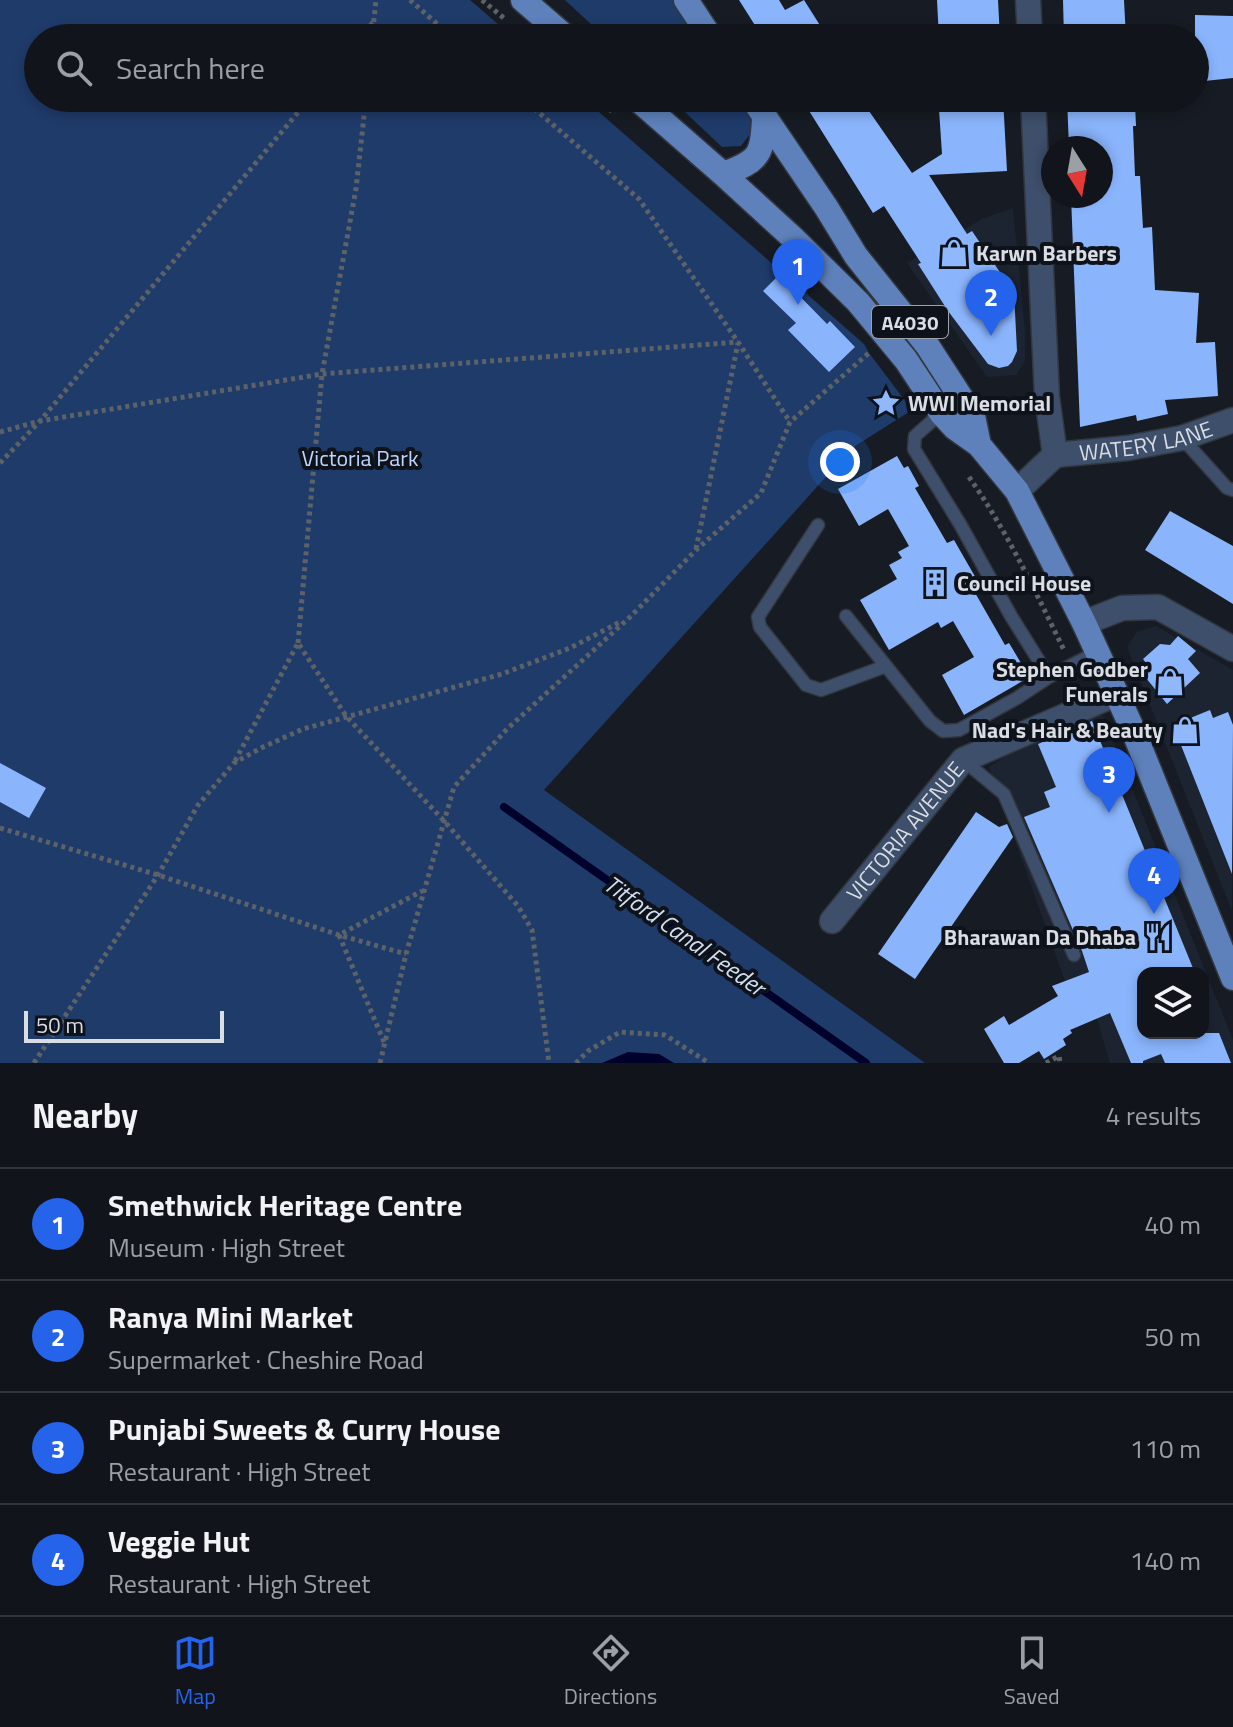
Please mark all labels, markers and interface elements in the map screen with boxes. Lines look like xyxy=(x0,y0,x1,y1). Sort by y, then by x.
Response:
search box xyxy=(24,24,1209,112)
text: Search here xyxy=(116,45,265,91)
icon: search xyxy=(52,46,96,90)
north arrow xyxy=(1041,136,1113,208)
place label: Karwn Barbers xyxy=(976,236,1117,270)
shop icon: Karwn Barbers xyxy=(939,238,969,268)
pin: 1 xyxy=(772,239,824,305)
pin: 2 xyxy=(965,270,1017,336)
road number: A4030 xyxy=(872,306,948,338)
place label: WWI Memorial xyxy=(908,386,1051,420)
place icon: WWI Memorial xyxy=(871,388,901,418)
street label: WATERY LANE xyxy=(1078,412,1217,470)
park label: Victoria Park xyxy=(302,441,419,475)
your location xyxy=(820,442,860,482)
place label: Council House xyxy=(957,566,1091,600)
building icon: Council House xyxy=(920,568,950,598)
place label: Stephen Godber Funerals xyxy=(996,652,1148,711)
shop icon: Stephen Godber Funerals xyxy=(1155,667,1185,697)
place label: Nad's Hair & Beauty xyxy=(972,713,1163,747)
shop icon: Nad's Hair & Beauty xyxy=(1170,715,1200,745)
pin: 3 xyxy=(1083,747,1135,813)
street label: VICTORIA AVENUE xyxy=(838,754,973,908)
pin: 4 xyxy=(1128,848,1180,914)
water label: Titford Canal Feeder xyxy=(597,866,776,1006)
place label: Bharawan Da Dhaba xyxy=(944,920,1136,954)
restaurant icon: Bharawan Da Dhaba xyxy=(1143,922,1173,952)
map controls xyxy=(1137,967,1209,1039)
button: layers xyxy=(1137,967,1209,1039)
scale bar xyxy=(24,1007,224,1043)
text: 50 m xyxy=(36,1008,84,1042)
text: Nearby xyxy=(32,1089,138,1141)
text: 4 results xyxy=(1106,1096,1201,1135)
text: Smethwick Heritage Centre xyxy=(108,1182,462,1228)
text: 1 xyxy=(51,1205,65,1244)
text: 40 m xyxy=(1144,1205,1201,1244)
text: Museum · High Street xyxy=(108,1228,345,1267)
text: Ranya Mini Market xyxy=(108,1294,353,1340)
text: 2 xyxy=(51,1317,65,1356)
text: 50 m xyxy=(1144,1317,1201,1356)
text: Supermarket · Cheshire Road xyxy=(108,1340,424,1379)
text: Punjabi Sweets & Curry House xyxy=(108,1406,501,1452)
text: 3 xyxy=(51,1429,65,1468)
text: 110 m xyxy=(1130,1429,1201,1468)
text: Restaurant · High Street xyxy=(108,1452,370,1491)
text: Veggie Hut xyxy=(108,1518,250,1564)
text: 4 xyxy=(51,1541,65,1580)
text: 140 m xyxy=(1130,1541,1201,1580)
text: Restaurant · High Street xyxy=(108,1564,370,1603)
tab: Map xyxy=(173,1631,217,1713)
tab: Directions xyxy=(564,1631,657,1713)
tab: Saved xyxy=(1004,1631,1060,1713)

